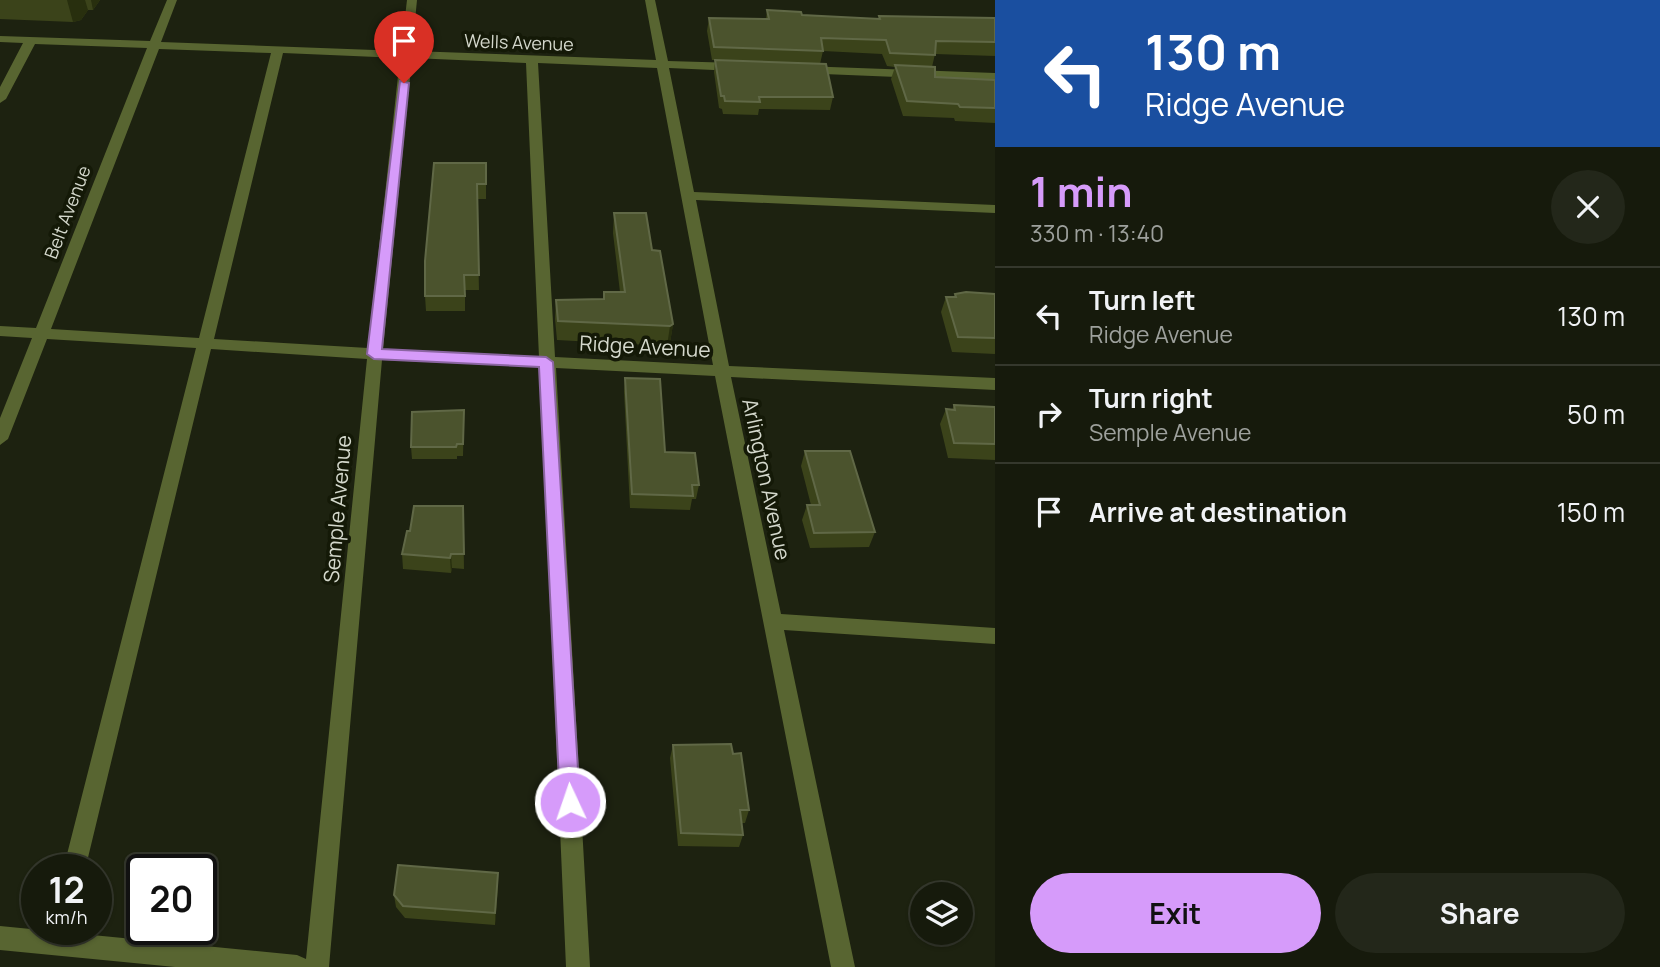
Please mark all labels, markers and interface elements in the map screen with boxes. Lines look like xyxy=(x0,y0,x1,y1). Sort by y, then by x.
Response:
pin xyxy=(374,11,434,83)
text: 130 m xyxy=(1145,18,1281,85)
icon: arrive xyxy=(385,22,423,60)
street label: Wells Avenue xyxy=(464,28,574,56)
icon: left xyxy=(1030,28,1121,119)
text: Ridge Avenue xyxy=(1145,82,1345,126)
street label: Belt Avenue xyxy=(38,162,96,262)
text: 1 min xyxy=(1030,162,1133,220)
button: close xyxy=(1551,170,1625,244)
text: 330 m · 13:40 xyxy=(1030,217,1164,249)
text: Turn left xyxy=(1089,282,1196,318)
icon: left xyxy=(1030,297,1068,335)
text: 130 m xyxy=(1557,298,1625,334)
text: Ridge Avenue xyxy=(1089,318,1233,350)
street label: Ridge Avenue xyxy=(579,329,711,363)
text: Turn right xyxy=(1089,380,1213,416)
icon: right xyxy=(1030,395,1068,433)
street label: Arlington Avenue xyxy=(736,396,798,562)
text: 50 m xyxy=(1567,396,1625,432)
text: Semple Avenue xyxy=(1089,416,1252,448)
street label: Semple Avenue xyxy=(317,434,357,584)
icon: arrive xyxy=(1030,493,1068,531)
text: Arrive at destination xyxy=(1089,494,1347,530)
text: 150 m xyxy=(1557,494,1625,530)
position arrow xyxy=(533,765,607,839)
speed limit sign: 20 xyxy=(126,854,217,945)
text: 12 xyxy=(48,866,85,914)
button: Exit xyxy=(1030,873,1321,953)
button: Share xyxy=(1335,873,1625,953)
map controls xyxy=(910,882,973,945)
button: layers xyxy=(910,882,973,945)
text: km/h xyxy=(46,905,87,929)

